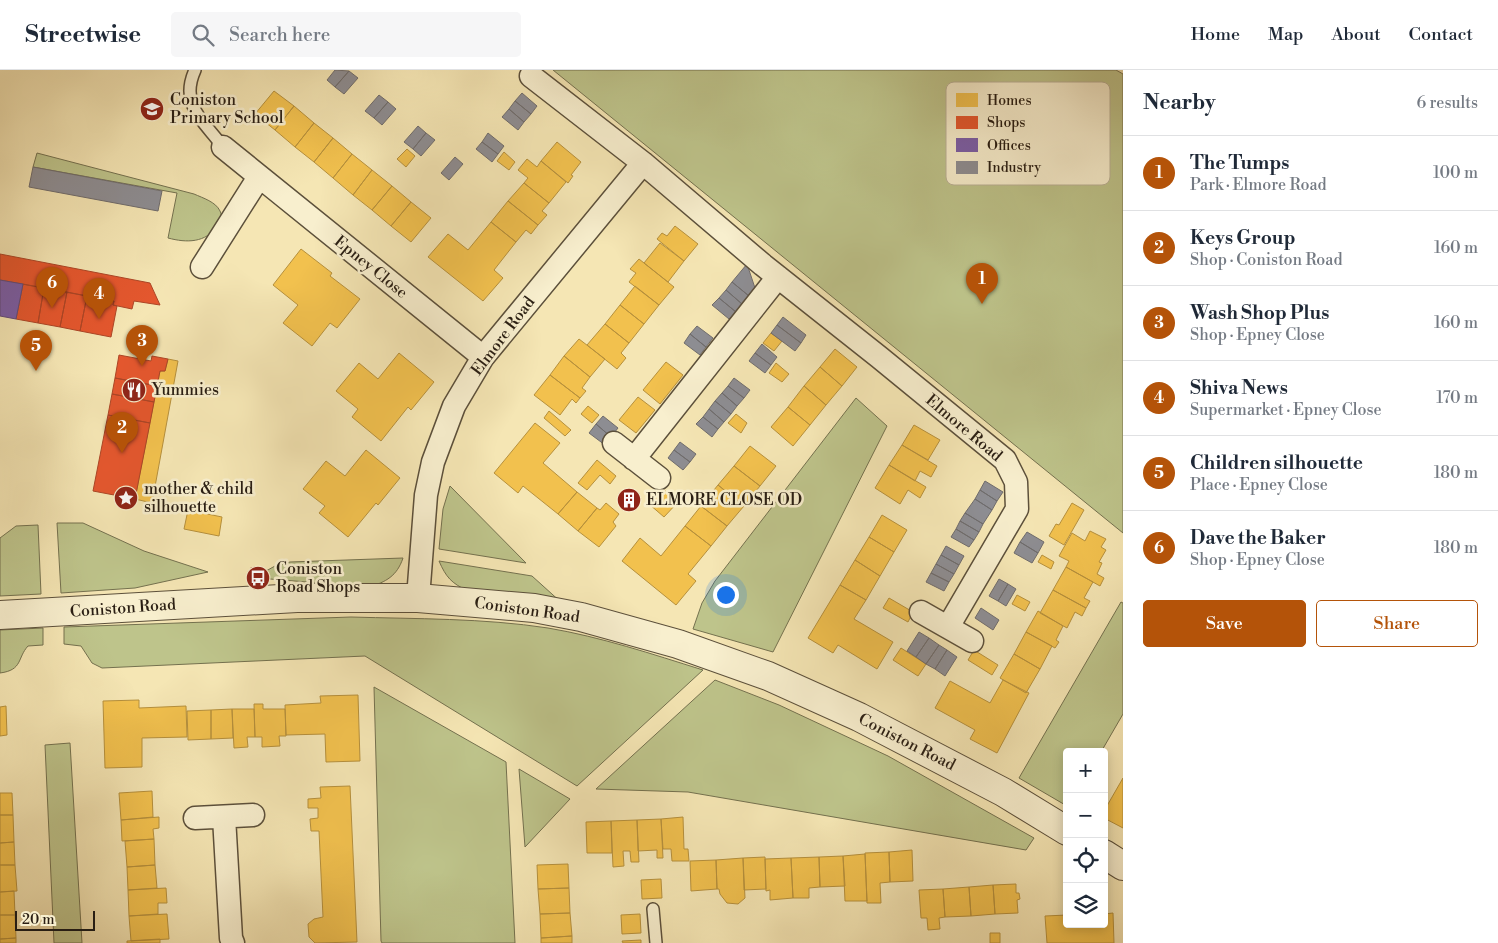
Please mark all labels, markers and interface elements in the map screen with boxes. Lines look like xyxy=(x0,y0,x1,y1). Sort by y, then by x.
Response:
search box xyxy=(171,12,521,57)
text: Streetwise xyxy=(25,20,141,50)
icon: search xyxy=(189,21,217,49)
text: Search here xyxy=(229,23,330,47)
text: Home xyxy=(1191,23,1240,46)
text: Map xyxy=(1268,23,1304,46)
text: About xyxy=(1332,23,1381,46)
text: Contact xyxy=(1409,23,1473,46)
legend xyxy=(946,82,1110,185)
place label: Coniston Primary School xyxy=(170,90,284,128)
text: Nearby xyxy=(1143,90,1216,116)
text: Homes xyxy=(987,92,1032,110)
text: 6 results xyxy=(1417,93,1478,113)
school or university icon: Coniston Primary School xyxy=(139,96,165,122)
text: Shops xyxy=(987,114,1025,132)
text: Offices xyxy=(987,137,1031,155)
text: The Tumps xyxy=(1190,151,1289,175)
text: Industry xyxy=(987,159,1041,177)
text: 1 xyxy=(1155,163,1163,183)
text: 100 m xyxy=(1433,163,1478,183)
text: Park · Elmore Road xyxy=(1190,175,1327,195)
text: Keys Group xyxy=(1190,226,1296,250)
street label: Epney Close xyxy=(330,231,412,303)
text: 2 xyxy=(1154,238,1164,258)
text: 160 m xyxy=(1434,238,1478,258)
text: Shop · Coniston Road xyxy=(1190,250,1343,270)
pin: 1 xyxy=(966,263,998,304)
pin: 6 xyxy=(36,267,68,308)
pin: 4 xyxy=(83,278,115,319)
street label: Elmore Road xyxy=(467,292,539,380)
text: Wash Shop Plus xyxy=(1190,301,1329,325)
text: 3 xyxy=(1154,313,1164,333)
text: 160 m xyxy=(1434,313,1478,333)
pin: 3 xyxy=(126,325,158,366)
text: Shop · Epney Close xyxy=(1190,325,1325,345)
pin: 5 xyxy=(20,330,52,371)
text: Shiva News xyxy=(1190,376,1288,400)
restaurant icon: Yummies xyxy=(121,377,147,403)
place label: Yummies xyxy=(151,380,219,400)
text: 4 xyxy=(1154,388,1164,408)
text: 170 m xyxy=(1436,388,1478,408)
street label: Elmore Road xyxy=(922,390,1006,466)
text: Supermarket · Epney Close xyxy=(1190,400,1382,420)
pin: 2 xyxy=(106,412,138,453)
text: Children silhouette xyxy=(1190,451,1363,475)
text: 5 xyxy=(1154,463,1164,483)
text: 180 m xyxy=(1434,463,1478,483)
text: Place · Epney Close xyxy=(1190,475,1328,495)
place label: mother & child silhouette xyxy=(144,479,253,517)
place icon: mother & child silhouette xyxy=(113,485,139,511)
building icon: ELMORE CLOSE OD xyxy=(616,487,642,513)
place label: ELMORE CLOSE OD xyxy=(646,490,802,510)
text: Dave the Baker xyxy=(1190,526,1326,550)
text: 6 xyxy=(1154,538,1164,558)
text: 180 m xyxy=(1434,538,1478,558)
text: Shop · Epney Close xyxy=(1190,550,1325,570)
place label: Coniston Road Shops xyxy=(276,559,360,597)
bus stop icon: Coniston Road Shops xyxy=(245,565,271,591)
your location xyxy=(713,582,739,608)
street label: Coniston Road xyxy=(473,593,581,627)
street label: Coniston Road xyxy=(69,594,177,622)
button: Save xyxy=(1143,600,1306,647)
button: Share xyxy=(1316,600,1478,647)
street label: Coniston Road xyxy=(855,709,959,775)
map controls xyxy=(1063,748,1108,928)
button: + xyxy=(1063,748,1108,793)
button: − xyxy=(1063,793,1108,838)
button: locate xyxy=(1063,838,1108,883)
button: layers xyxy=(1063,883,1108,928)
scale bar xyxy=(15,908,95,931)
text: 20 m xyxy=(22,911,54,929)

